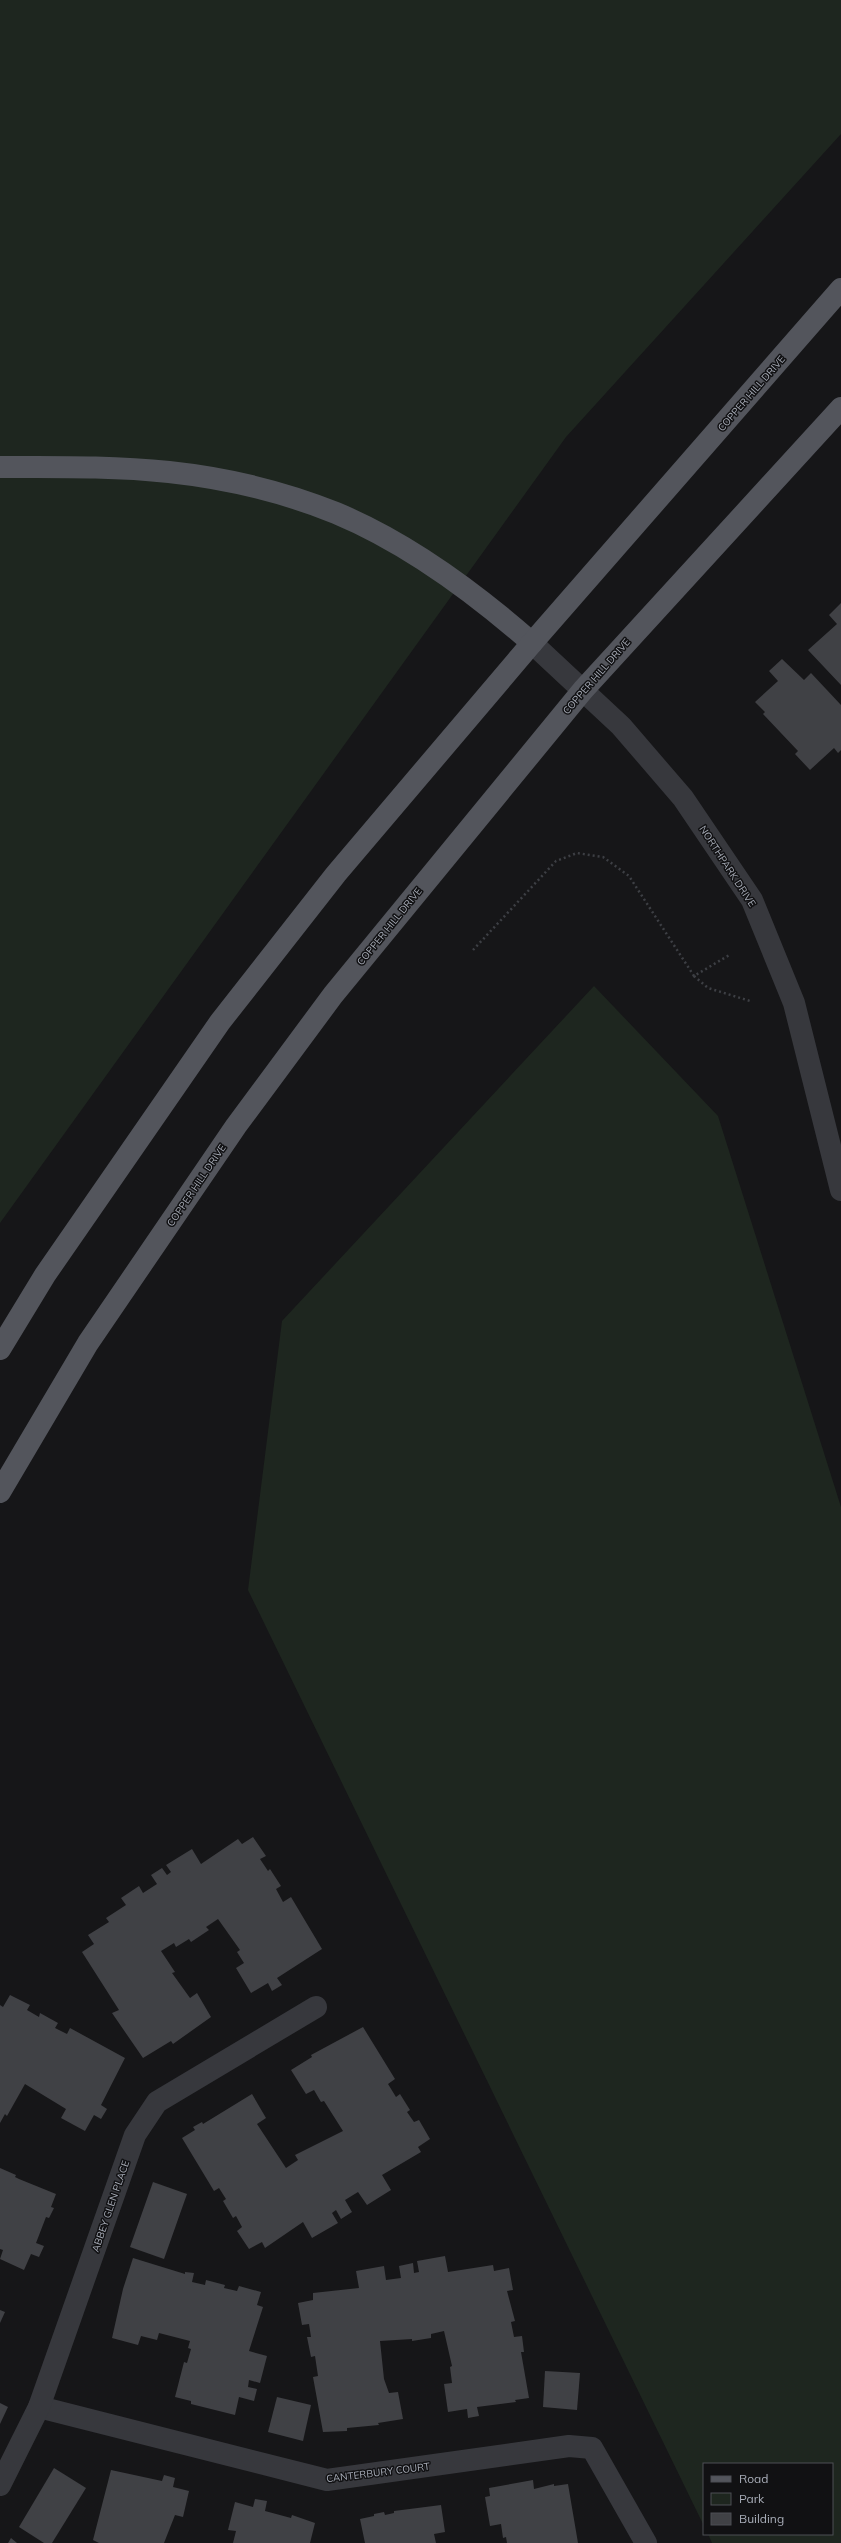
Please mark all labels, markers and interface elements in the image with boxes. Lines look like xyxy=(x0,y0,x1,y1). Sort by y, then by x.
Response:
street label: COPPER HILL DRIVE xyxy=(715,353,788,434)
street label: COPPER HILL DRIVE xyxy=(560,636,633,717)
street label: NORTHPARK DRIVE xyxy=(696,823,759,910)
street label: COPPER HILL DRIVE xyxy=(354,885,425,968)
street label: COPPER HILL DRIVE xyxy=(164,1142,229,1229)
street label: ABBEY GLEN PLACE xyxy=(89,2159,132,2254)
street label: CANTERBURY COURT xyxy=(325,2460,431,2485)
legend xyxy=(703,2463,833,2535)
text: Road xyxy=(739,2471,768,2486)
text: Park xyxy=(739,2491,765,2506)
text: Building xyxy=(739,2511,784,2526)

